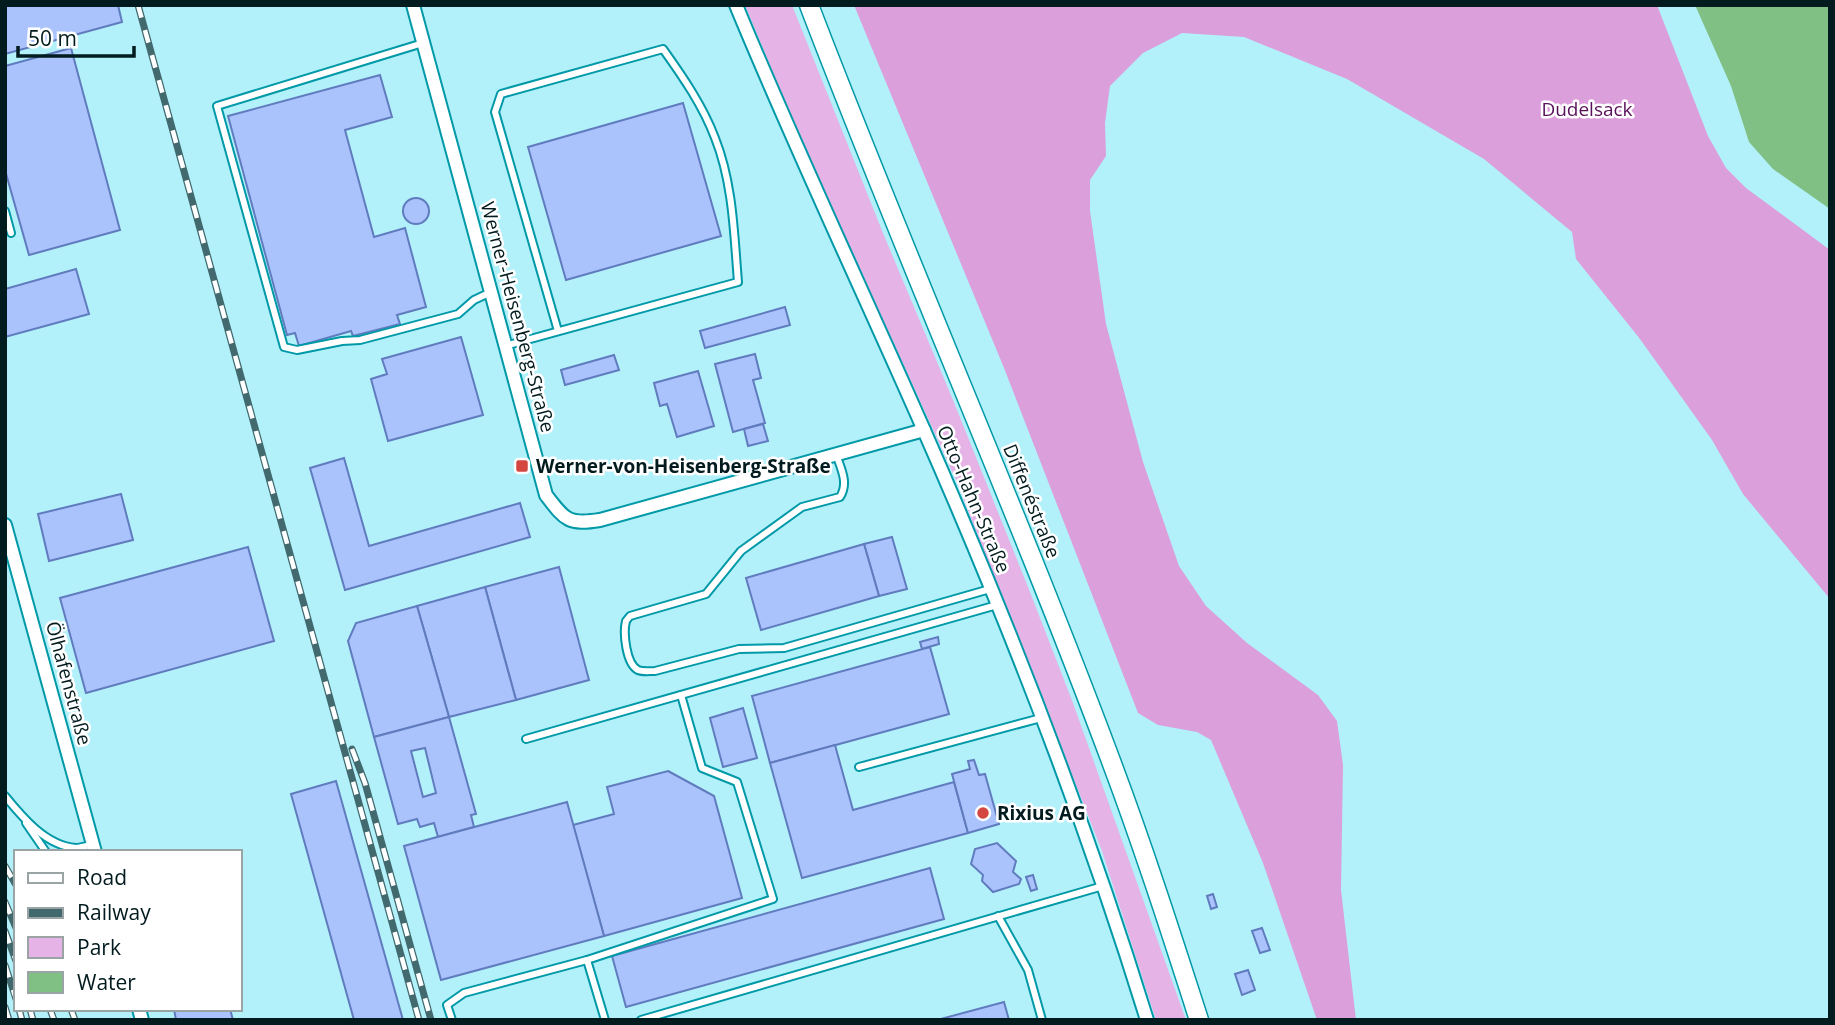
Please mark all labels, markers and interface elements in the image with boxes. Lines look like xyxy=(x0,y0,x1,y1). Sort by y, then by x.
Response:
scale bar xyxy=(18,14,133,58)
text: 50 m xyxy=(28,24,77,52)
park label: Dudelsack xyxy=(1541,96,1633,122)
street label: Werner-Heisenberg-Straße xyxy=(475,199,561,435)
street label: Otto-Hahn-Straße xyxy=(931,421,1017,577)
street label: Diffenéstraße xyxy=(997,440,1067,562)
place label: Werner-von-Heisenberg-Straße xyxy=(536,453,831,479)
marker: Werner-von-Heisenberg-Straße xyxy=(514,458,530,474)
street label: Ölhafenstraße xyxy=(40,618,98,748)
place label: Rixius AG xyxy=(997,800,1086,826)
marker: Rixius AG xyxy=(975,805,991,821)
legend xyxy=(14,850,242,1011)
text: Road xyxy=(77,863,127,891)
text: Railway xyxy=(77,898,151,926)
text: Park xyxy=(77,933,121,961)
text: Water xyxy=(77,968,136,996)

